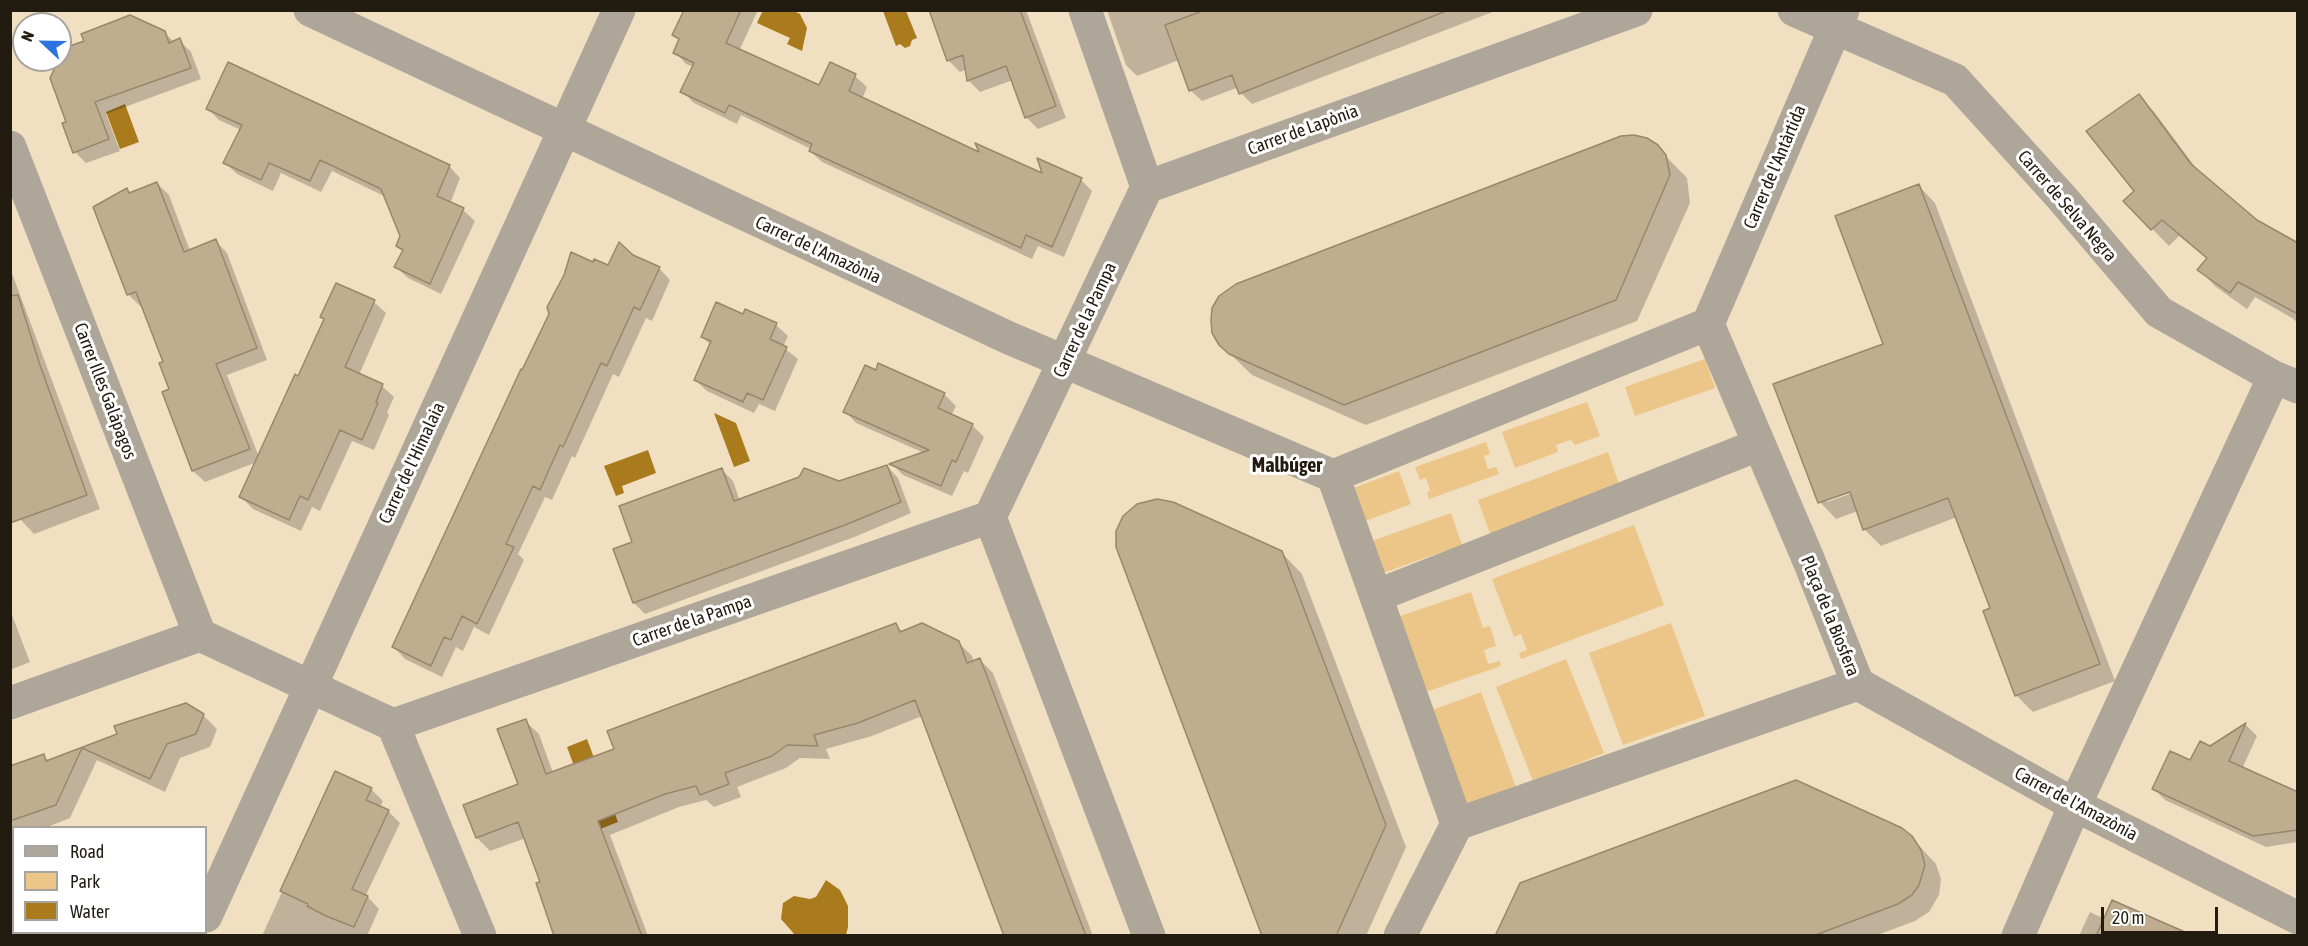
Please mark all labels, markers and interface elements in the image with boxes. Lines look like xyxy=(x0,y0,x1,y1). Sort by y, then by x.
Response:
north arrow xyxy=(12,12,72,72)
text: N xyxy=(17,28,37,44)
street label: Carrer de Lapònia xyxy=(1245,100,1361,160)
street label: Carrer de l'Antàrtida xyxy=(1739,102,1811,232)
street label: Carrer de Selva Negra xyxy=(2013,146,2121,266)
street label: Carrer de l'Amazònia xyxy=(752,211,884,289)
street label: Carrer de la Pampa xyxy=(1049,259,1121,381)
street label: Carrer Illes Galápagos xyxy=(69,320,141,462)
street label: Carrer de l'Himalaia xyxy=(374,399,450,527)
district label: Malbúger xyxy=(1252,454,1322,478)
street label: Plaça de la Biosfera xyxy=(1796,553,1864,679)
street label: Carrer de la Pampa xyxy=(630,591,754,651)
street label: Carrer de l'Amazònia xyxy=(2011,763,2141,845)
legend xyxy=(12,826,207,934)
text: Road xyxy=(70,841,104,862)
text: Park xyxy=(70,871,100,892)
scale bar xyxy=(2104,895,2221,933)
text: Water xyxy=(70,901,109,922)
text: 20 m xyxy=(2112,907,2144,928)

